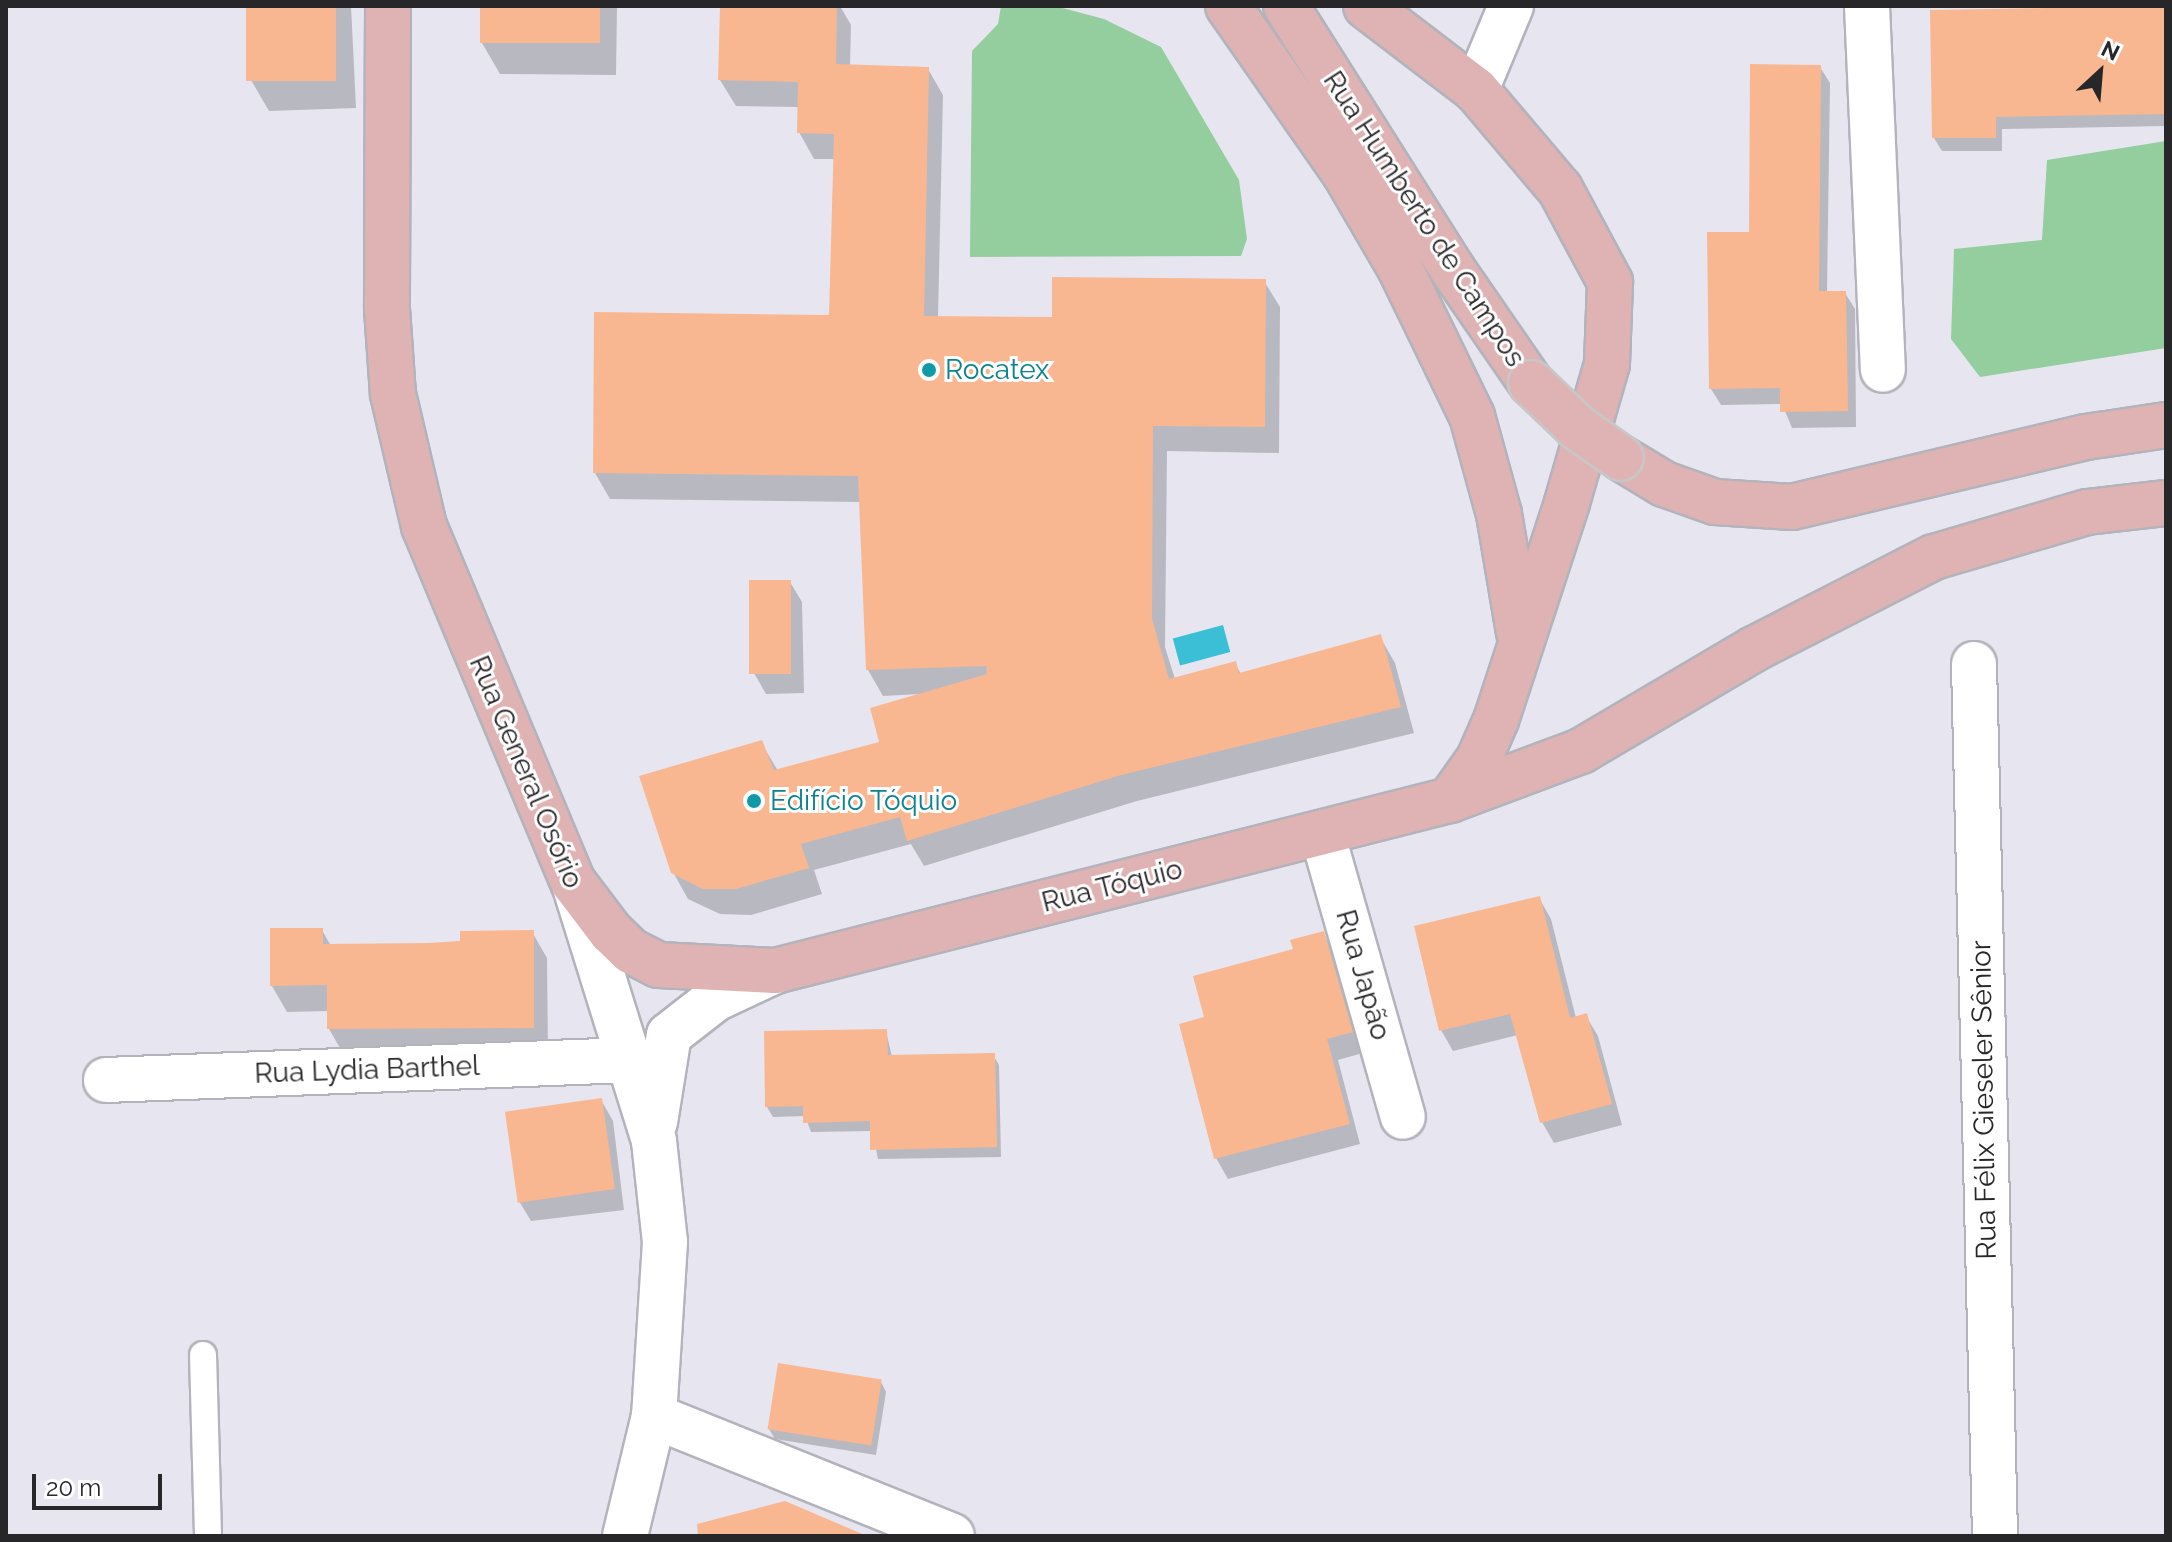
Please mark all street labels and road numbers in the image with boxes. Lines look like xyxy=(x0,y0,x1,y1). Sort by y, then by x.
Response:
street label: Rua Humberto de Campos xyxy=(1316,65,1532,373)
street label: Rua General Osório xyxy=(462,650,590,894)
street label: Rua Tóquio xyxy=(1038,852,1186,920)
street label: Rua Japão xyxy=(1328,906,1398,1044)
street label: Rua Félix Gieseler Sênior xyxy=(1964,940,2004,1260)
street label: Rua Lydia Barthel xyxy=(254,1049,480,1091)

